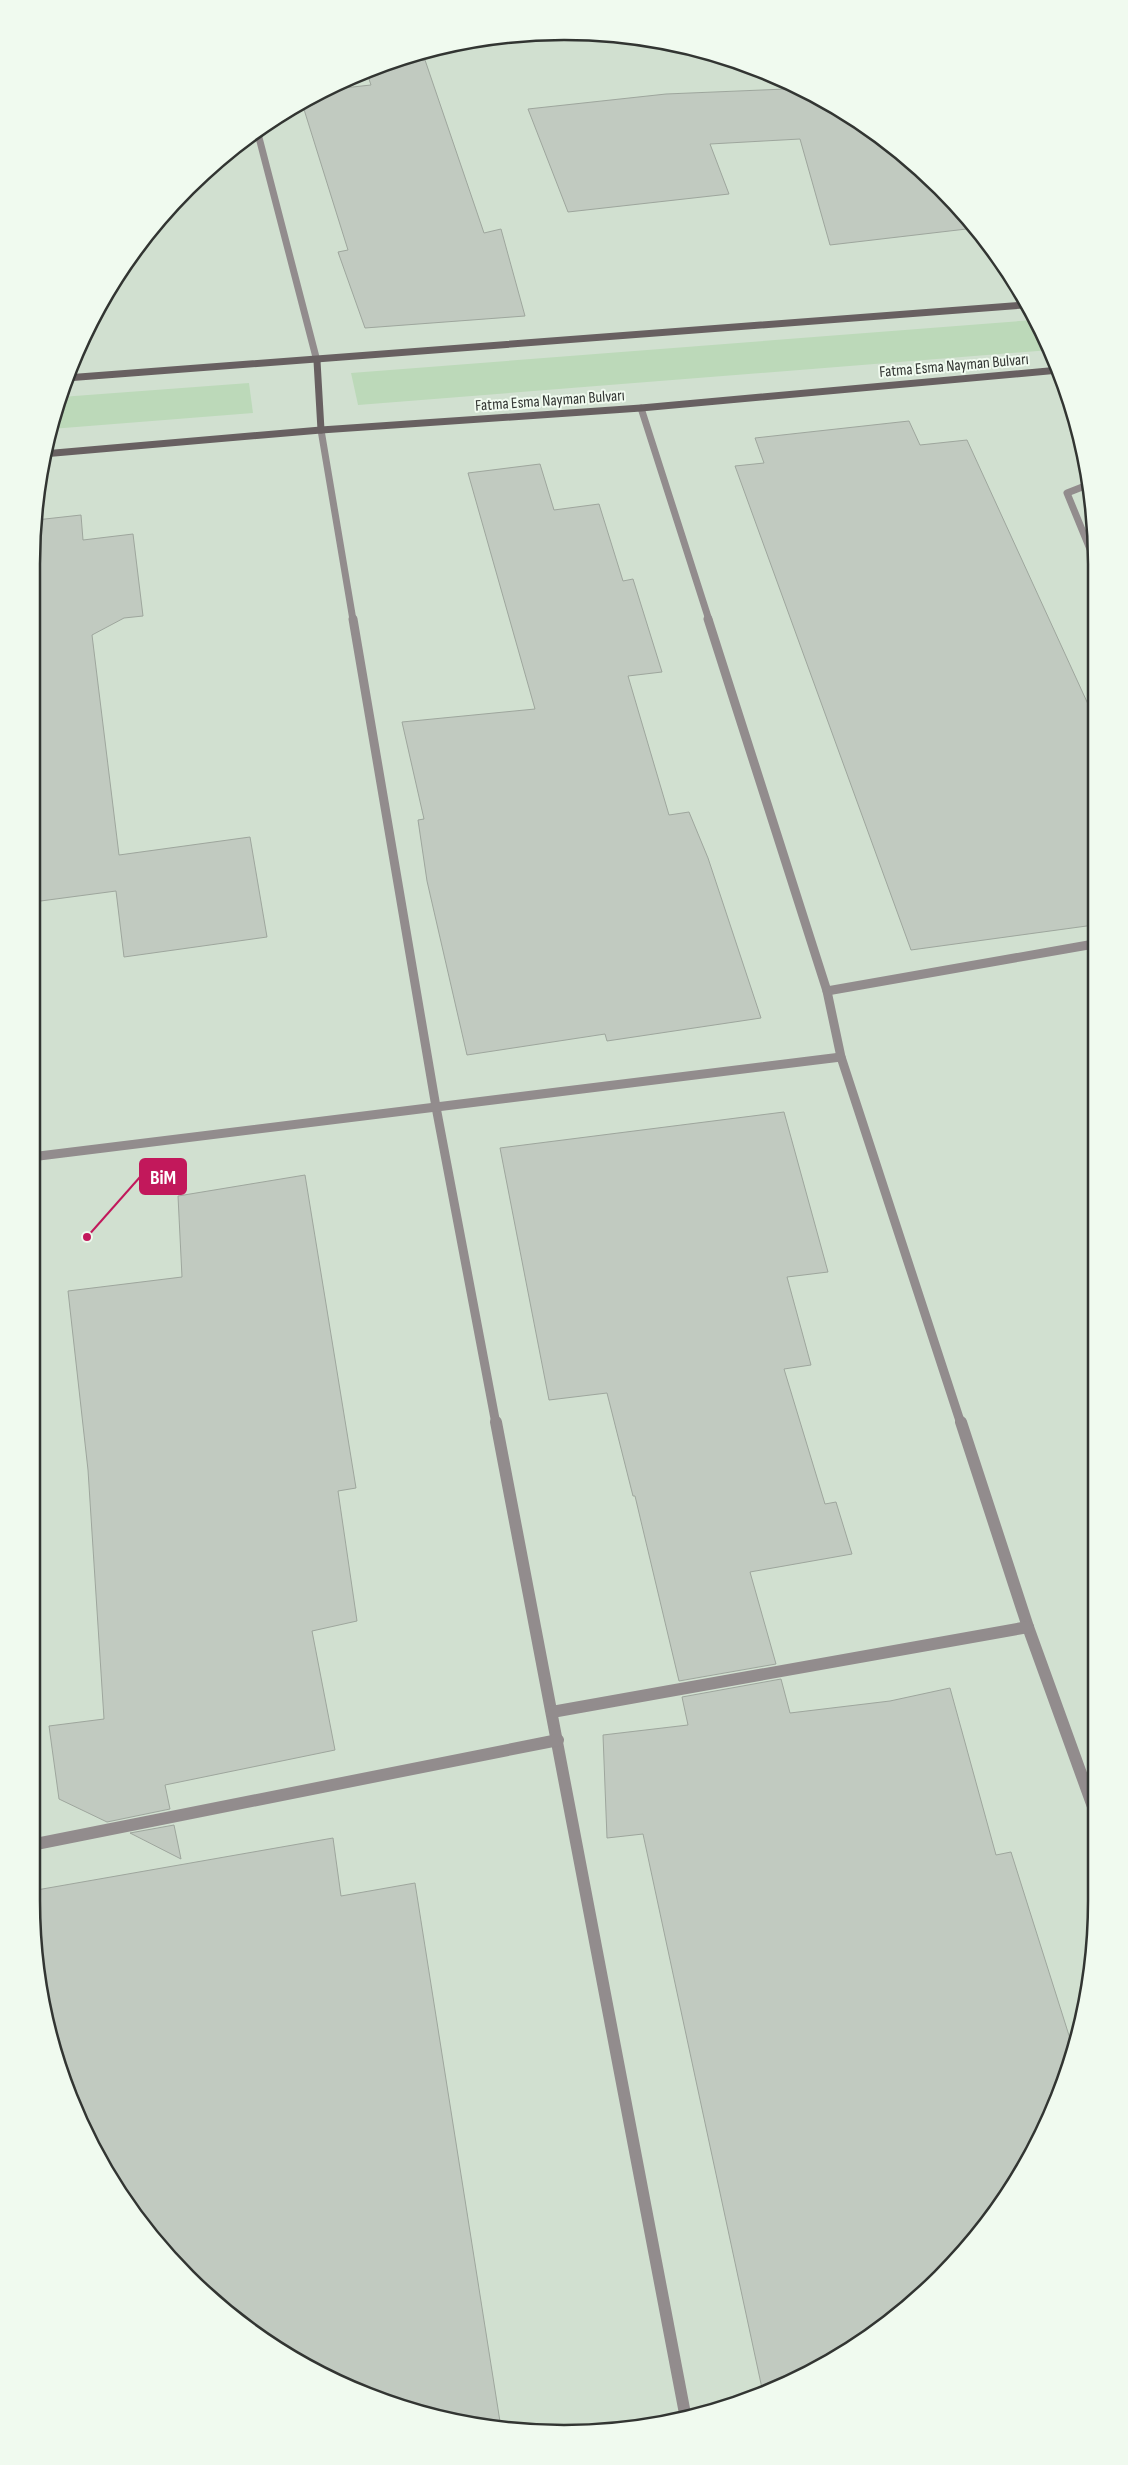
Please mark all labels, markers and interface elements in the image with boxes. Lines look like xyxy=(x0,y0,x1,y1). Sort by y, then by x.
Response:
street label: Fatma Esma Nayman Bulvarı xyxy=(879,350,1029,382)
street label: Fatma Esma Nayman Bulvarı xyxy=(475,386,625,416)
callout: BiM xyxy=(140,1159,186,1194)
text: BiM xyxy=(150,1166,176,1190)

